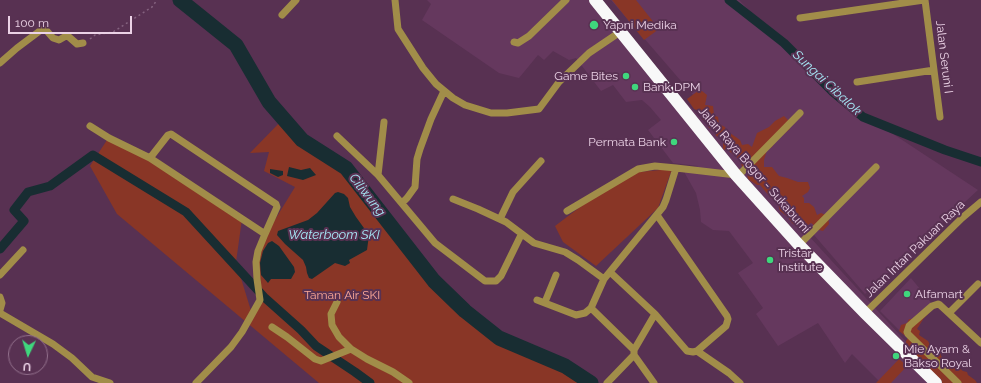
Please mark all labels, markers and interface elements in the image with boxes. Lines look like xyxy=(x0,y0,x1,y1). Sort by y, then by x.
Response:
scale bar xyxy=(10,8,134,34)
text: 100 m xyxy=(15,16,49,30)
place label: Yapni Medika xyxy=(603,18,677,32)
marker: Yapni Medika xyxy=(588,19,600,31)
street label: Jalan Seruni I xyxy=(932,20,956,94)
water label: Sungai Cibalok xyxy=(789,47,865,119)
place label: Game Bites xyxy=(554,69,618,83)
marker: Game Bites xyxy=(621,71,631,81)
place label: Bank DPM xyxy=(643,80,701,94)
marker: Bank DPM xyxy=(630,82,640,92)
street label: Jalan Raya Bogor - Sukabumi xyxy=(695,104,813,236)
place label: Permata Bank xyxy=(588,135,666,149)
marker: Permata Bank xyxy=(669,137,679,147)
water label: Ciliwung xyxy=(346,171,388,219)
street label: Jalan Intan Pakuan Raya xyxy=(862,197,968,301)
water label: Waterboom SKI xyxy=(288,227,380,243)
place label: Tristar Institute xyxy=(778,246,823,274)
marker: Tristar Institute xyxy=(765,255,775,265)
place label: Alfamart xyxy=(915,287,963,301)
park label: Taman Air SKI xyxy=(304,288,380,302)
marker: Alfamart xyxy=(902,289,912,299)
north arrow xyxy=(8,335,48,375)
place label: Mie Ayam & Bakso Royal xyxy=(904,342,972,370)
marker: Mie Ayam & Bakso Royal xyxy=(891,351,901,361)
text: U xyxy=(23,360,32,373)

